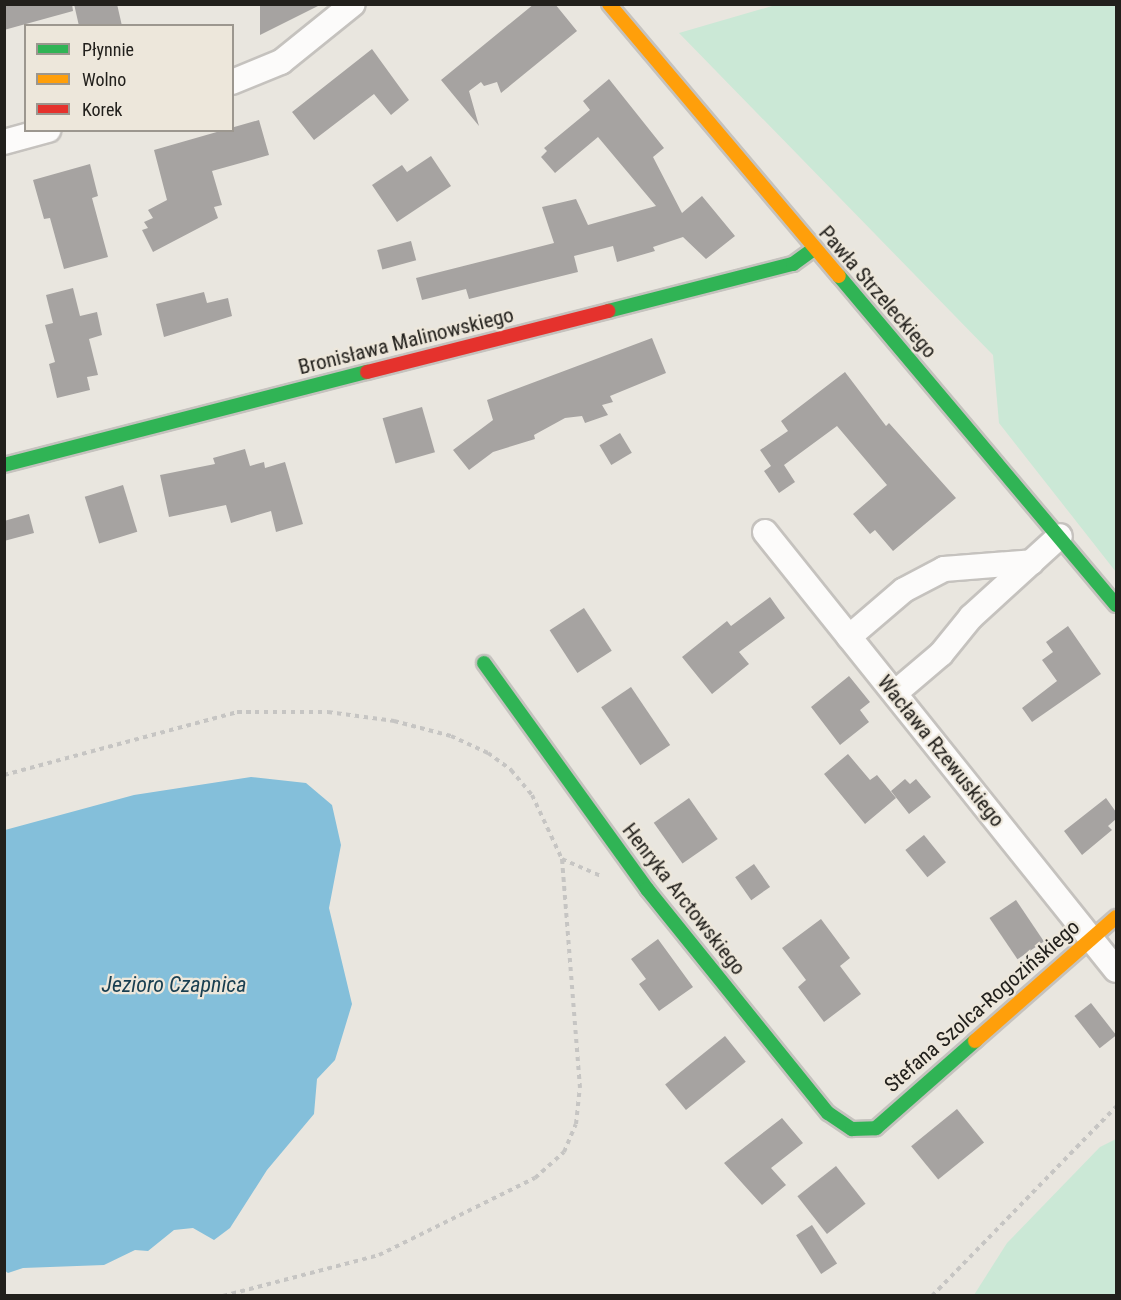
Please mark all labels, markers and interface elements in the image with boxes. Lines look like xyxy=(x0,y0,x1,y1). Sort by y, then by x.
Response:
legend xyxy=(24,24,234,132)
text: Płynnie xyxy=(82,39,134,60)
text: Wolno xyxy=(82,69,126,90)
text: Korek xyxy=(82,99,122,120)
street label: Pawła Strzeleckiego xyxy=(814,221,942,363)
street label: Bronisława Malinowskiego xyxy=(296,302,516,380)
street label: Wacława Rzewuskiego xyxy=(872,670,1010,832)
street label: Henryka Arctowskiego xyxy=(617,818,751,980)
street label: Stefana Szolca-Rogozińskiego xyxy=(879,914,1085,1098)
water label: Jezioro Czapnica xyxy=(102,972,246,998)

